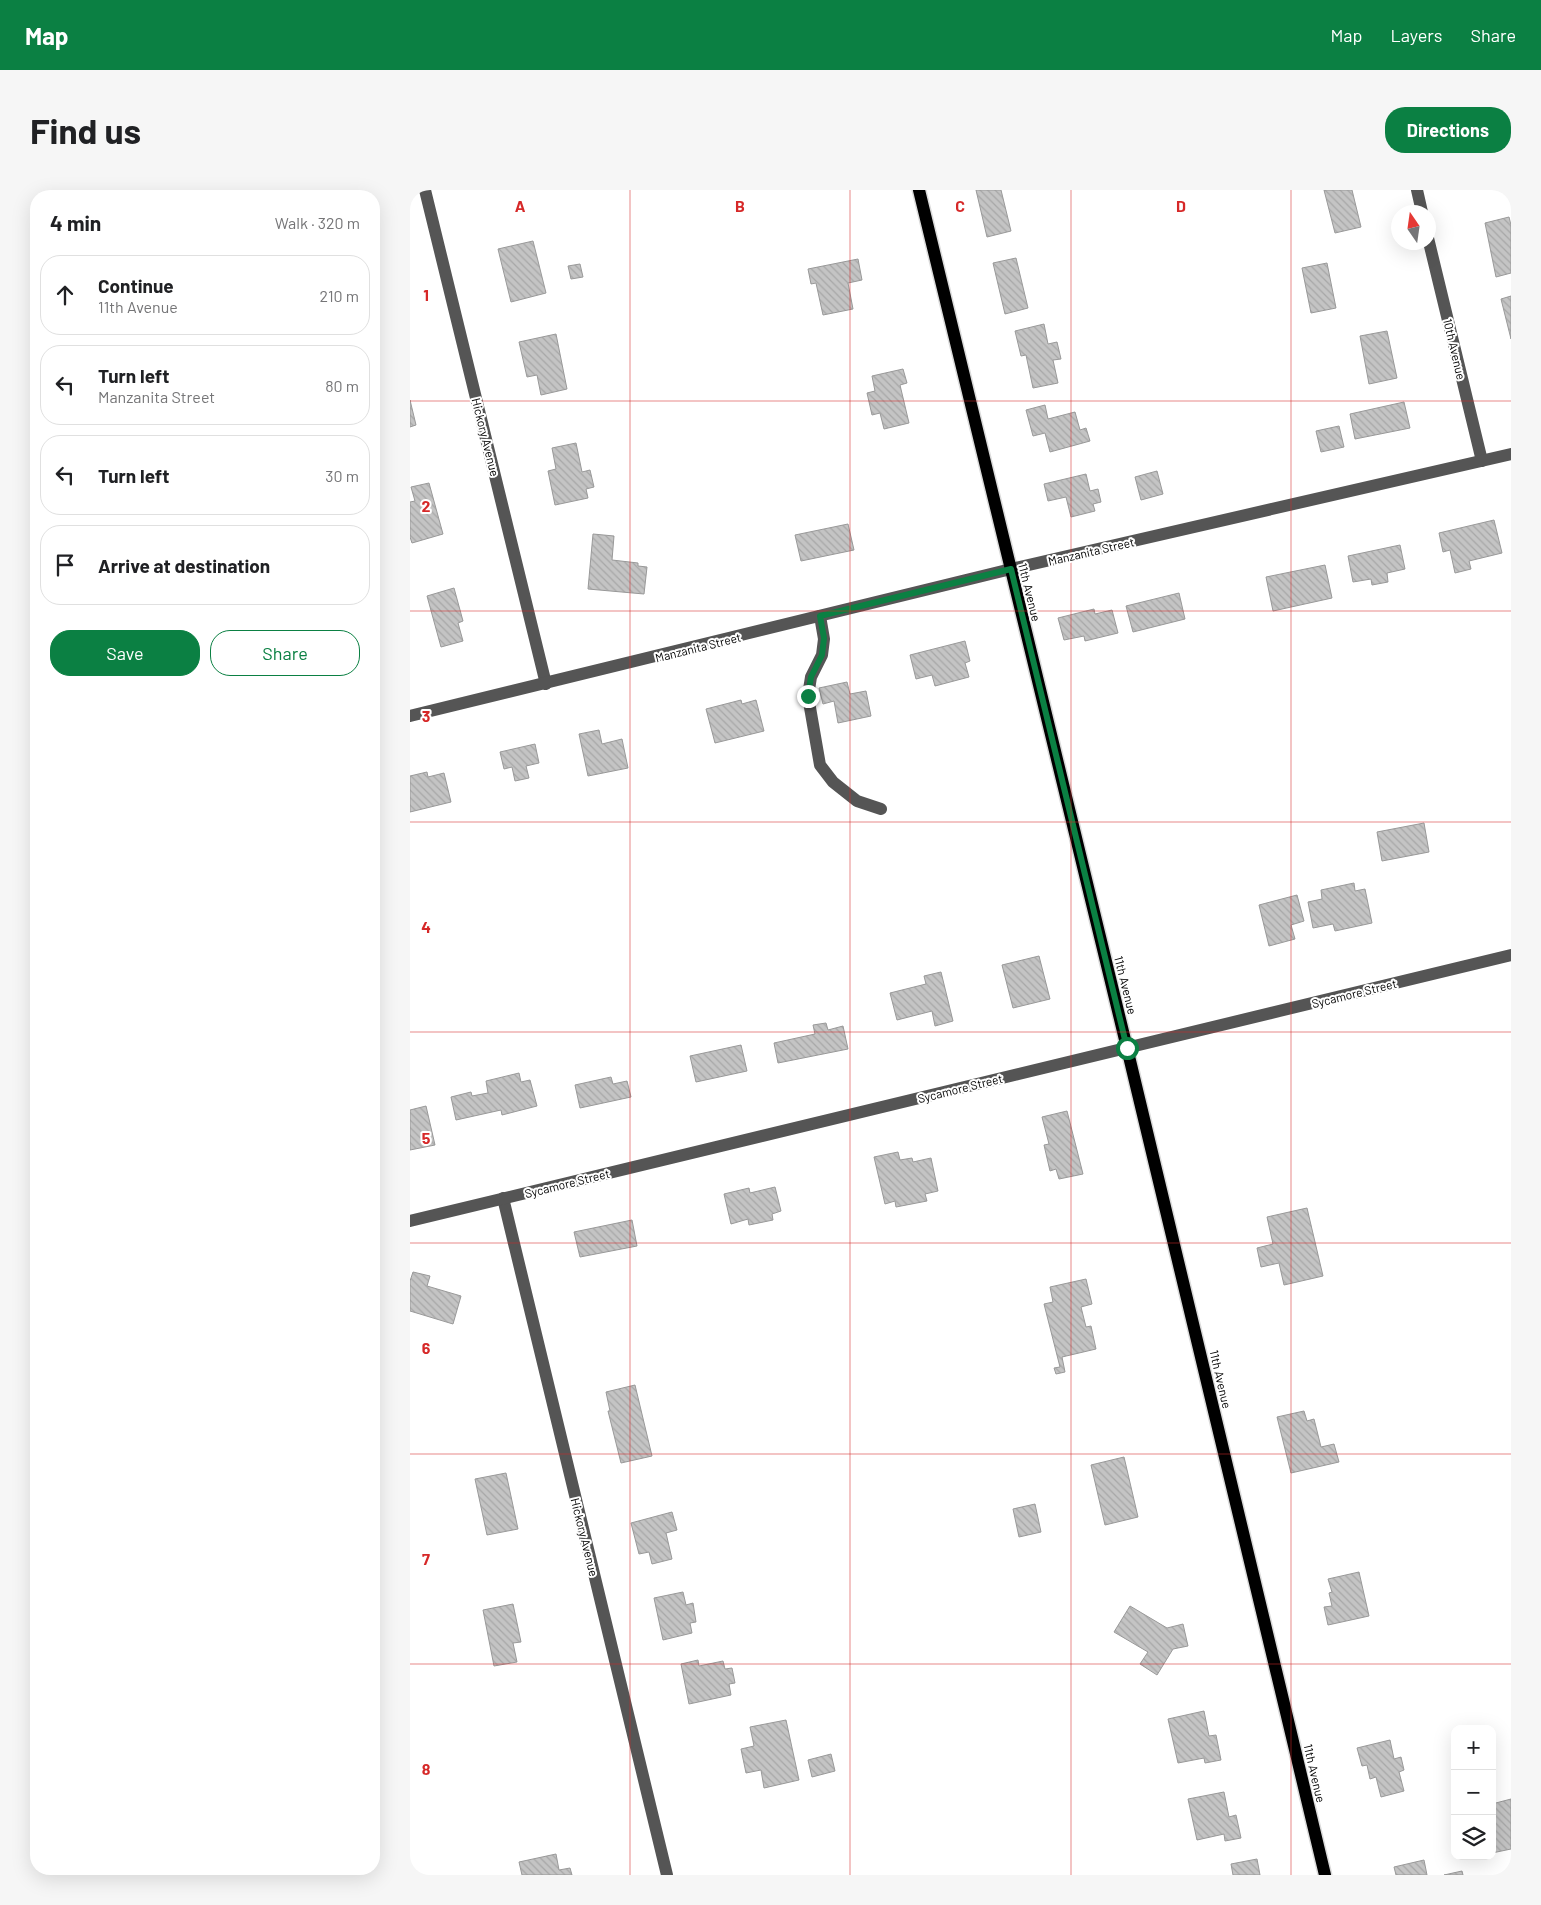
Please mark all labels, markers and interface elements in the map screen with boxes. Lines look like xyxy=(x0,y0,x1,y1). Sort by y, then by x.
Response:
text: Map xyxy=(25,21,68,50)
text: Map xyxy=(1330,24,1362,46)
text: Layers xyxy=(1390,24,1443,46)
text: Share xyxy=(1471,24,1516,46)
button: Directions xyxy=(1385,107,1511,153)
text: Find us xyxy=(30,109,141,151)
text: A xyxy=(515,196,526,215)
text: B xyxy=(735,196,745,215)
text: C xyxy=(955,196,965,215)
text: D xyxy=(1176,196,1186,215)
north arrow xyxy=(1391,205,1436,250)
text: 4 min xyxy=(50,210,101,235)
text: Walk · 320 m xyxy=(275,213,360,232)
text: Continue xyxy=(98,274,174,297)
icon: ahead xyxy=(51,281,79,309)
text: 1 xyxy=(423,285,429,304)
text: 210 m xyxy=(320,286,359,305)
text: 11th Avenue xyxy=(98,297,178,316)
street label: 10th Avenue xyxy=(1441,317,1469,381)
text: Turn left xyxy=(98,364,169,387)
icon: left xyxy=(51,371,79,399)
text: 80 m xyxy=(325,376,359,395)
text: Manzanita Street xyxy=(98,387,215,406)
street label: Hickory Avenue xyxy=(470,396,502,478)
icon: left xyxy=(51,461,79,489)
text: Turn left xyxy=(98,464,169,487)
text: 30 m xyxy=(325,466,359,485)
text: 2 xyxy=(422,496,431,515)
street label: Manzanita Street xyxy=(1047,534,1135,568)
icon: arrive xyxy=(51,551,79,579)
text: Arrive at destination xyxy=(98,554,270,577)
street label: 11th Avenue xyxy=(1016,561,1044,623)
button: Save xyxy=(50,630,200,676)
button: Share xyxy=(210,630,360,676)
street label: Manzanita Street xyxy=(654,630,742,664)
route end xyxy=(797,685,820,708)
text: 3 xyxy=(422,706,430,725)
text: 4 xyxy=(421,917,431,936)
street label: 11th Avenue xyxy=(1112,954,1140,1016)
street label: Sycamore Street xyxy=(1310,976,1398,1010)
route start xyxy=(1116,1037,1139,1060)
street label: Sycamore Street xyxy=(916,1071,1004,1105)
text: 5 xyxy=(422,1128,431,1147)
street label: Sycamore Street xyxy=(523,1166,611,1200)
text: 6 xyxy=(422,1338,431,1357)
street label: 11th Avenue xyxy=(1207,1348,1235,1410)
street label: Hickory Avenue xyxy=(569,1496,601,1578)
text: 7 xyxy=(422,1549,430,1568)
map controls xyxy=(1451,1725,1496,1860)
button: + xyxy=(1451,1725,1496,1770)
street label: 11th Avenue xyxy=(1301,1742,1329,1804)
text: 8 xyxy=(422,1759,431,1778)
button: − xyxy=(1451,1770,1496,1815)
button: layers xyxy=(1451,1815,1496,1860)

